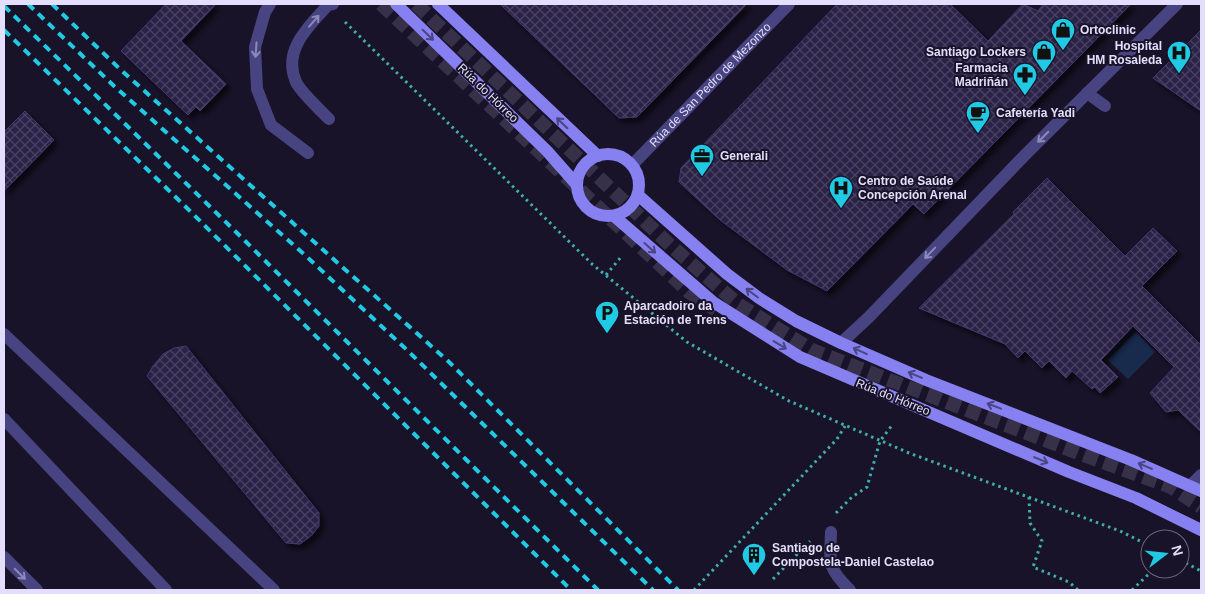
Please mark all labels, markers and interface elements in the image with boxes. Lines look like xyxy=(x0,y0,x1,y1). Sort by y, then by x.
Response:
one-way arrow xyxy=(308,15,319,28)
shop icon: Ortoclinic xyxy=(1050,17,1076,51)
street label: Rúa de San Pedro de Mezonzo xyxy=(647,20,774,150)
place label: Ortoclinic xyxy=(1080,23,1136,37)
one-way arrow xyxy=(422,29,435,41)
shop icon: Santiago Lockers xyxy=(1031,39,1057,73)
place label: Hospital HM Rosaleda xyxy=(1087,39,1162,67)
hospital icon: Hospital HM Rosaleda xyxy=(1166,40,1192,74)
one-way arrow xyxy=(251,42,261,58)
place label: Santiago Lockers xyxy=(926,45,1026,59)
street label: Rúa do Hórreo xyxy=(455,61,521,126)
place label: Farmacia Madriñán xyxy=(955,61,1008,89)
pharmacy icon: Farmacia Madriñán xyxy=(1012,62,1038,96)
cafe icon: Cafetería Yadi xyxy=(965,100,991,134)
place label: Cafetería Yadi xyxy=(996,106,1075,120)
one-way arrow xyxy=(556,117,569,129)
one-way arrow xyxy=(1037,131,1049,143)
office icon: Generali xyxy=(689,143,715,177)
place label: Generali xyxy=(720,149,768,163)
place label: Centro de Saúde Concepción Arenal xyxy=(858,174,967,202)
hospital icon: Centro de Saúde Concepción Arenal xyxy=(828,175,854,209)
one-way arrow xyxy=(644,243,657,254)
one-way arrow xyxy=(924,247,936,260)
one-way arrow xyxy=(745,288,759,298)
place label: Aparcadoiro da Estación de Trens xyxy=(624,299,727,327)
parking icon: Aparcadoiro da Estación de Trens xyxy=(594,300,620,334)
one-way arrow xyxy=(773,341,787,351)
one-way arrow xyxy=(853,345,868,355)
one-way arrow xyxy=(908,370,923,380)
street label: Rúa do Hórreo xyxy=(854,376,932,418)
one-way arrow xyxy=(987,401,1002,411)
one-way arrow xyxy=(1033,455,1048,465)
one-way arrow xyxy=(1138,460,1153,470)
north arrow xyxy=(1140,529,1190,579)
place label: Santiago de Compostela-Daniel Castelao xyxy=(772,541,934,569)
building icon: Santiago de Compostela-Daniel Castelao xyxy=(741,542,767,576)
text: N xyxy=(1168,543,1187,557)
one-way arrow xyxy=(14,567,26,580)

